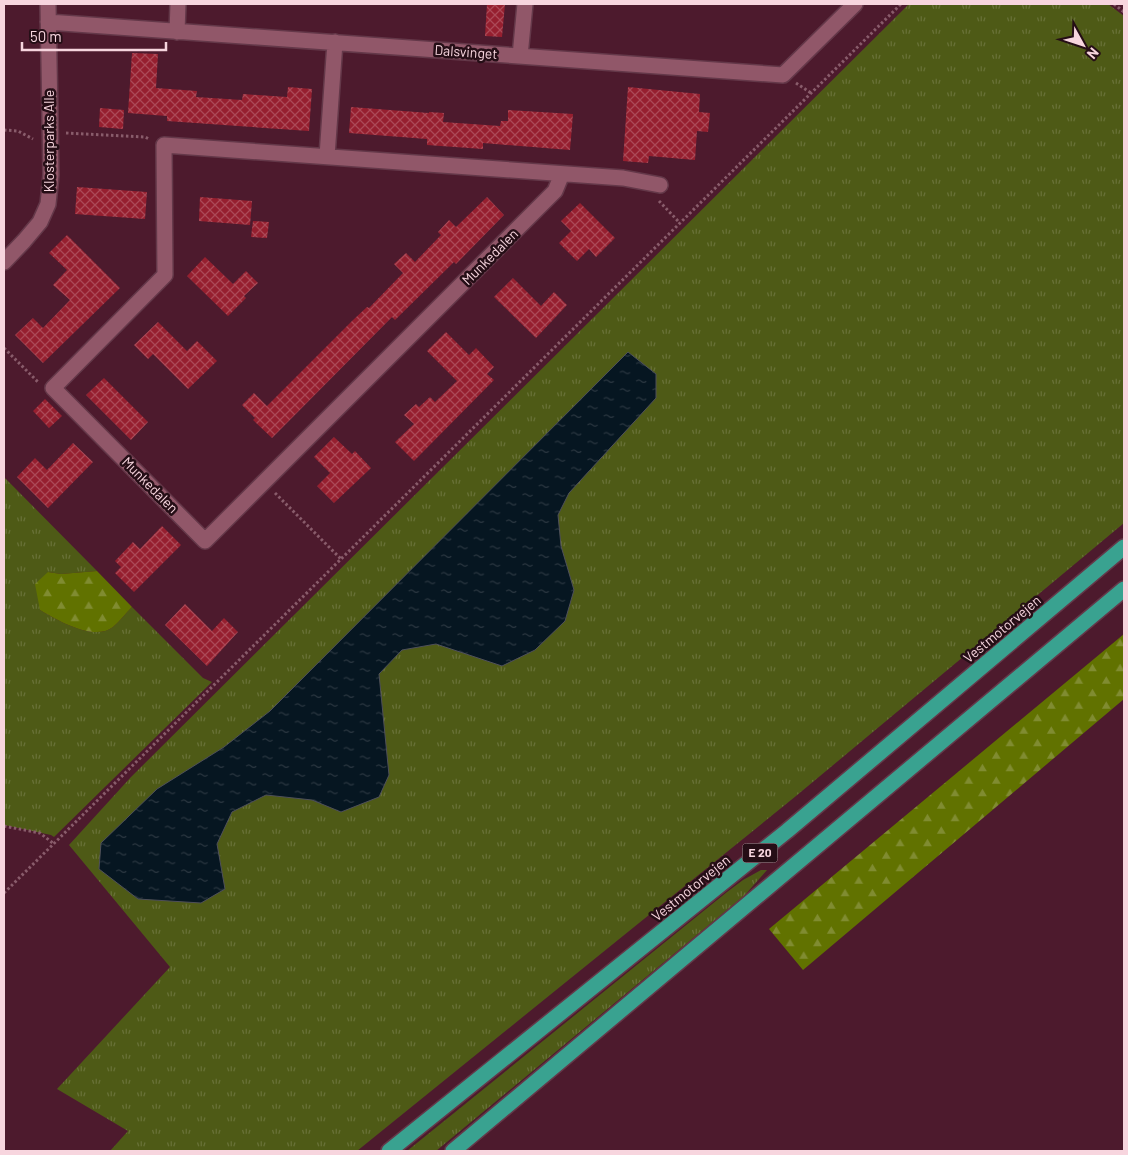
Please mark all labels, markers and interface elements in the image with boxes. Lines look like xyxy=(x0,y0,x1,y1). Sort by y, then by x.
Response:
scale bar xyxy=(22,20,166,52)
north arrow xyxy=(1058,20,1108,70)
text: 50 m xyxy=(30,27,62,45)
street label: Dalsvinget xyxy=(434,41,498,62)
text: N xyxy=(1084,45,1103,63)
street label: Klosterparks Alle xyxy=(40,90,57,192)
street label: Munkedalen xyxy=(458,225,521,288)
street label: Munkedalen xyxy=(119,453,182,516)
street label: Vestmotorvejen xyxy=(959,591,1044,666)
road number: E 20 xyxy=(742,844,778,862)
street label: Vestmotorvejen xyxy=(648,851,733,924)

